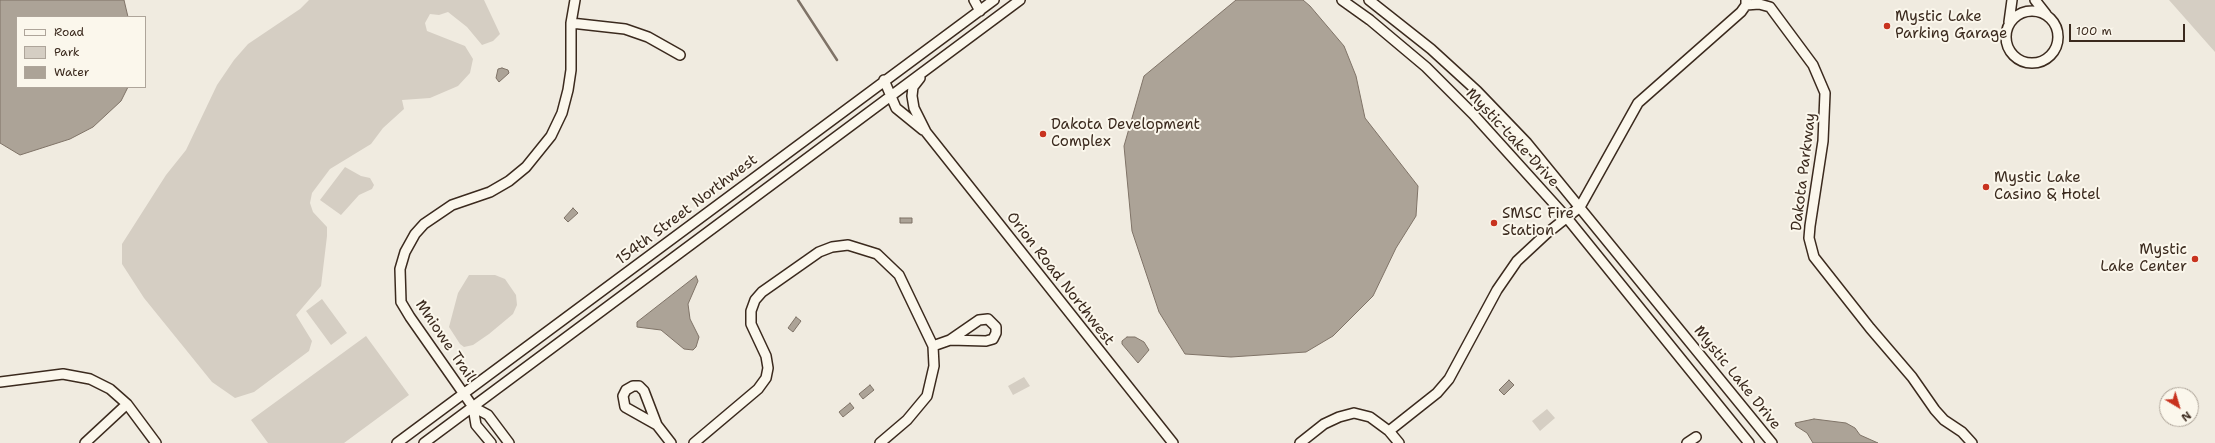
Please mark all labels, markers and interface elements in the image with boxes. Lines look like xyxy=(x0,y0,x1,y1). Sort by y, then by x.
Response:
place label: Mystic Lake Parking Garage xyxy=(1895,8,2008,43)
legend xyxy=(16,16,146,88)
scale bar xyxy=(2071,16,2187,42)
marker: Mystic Lake Parking Garage xyxy=(1882,21,1892,31)
text: 100 m xyxy=(2076,23,2112,39)
text: Road xyxy=(54,24,84,40)
text: Park xyxy=(54,44,80,60)
text: Water xyxy=(54,64,89,80)
street label: Mystic Lake Drive xyxy=(1462,85,1562,191)
street label: Dakota Parkway xyxy=(1788,112,1820,232)
place label: Dakota Development Complex xyxy=(1051,116,1200,151)
marker: Dakota Development Complex xyxy=(1038,129,1048,139)
street label: 154th Street Northwest xyxy=(613,151,761,269)
place label: Mystic Lake Casino & Hotel xyxy=(1994,169,2100,204)
marker: Mystic Lake Casino & Hotel xyxy=(1981,182,1991,192)
place label: SMSC Fire Station xyxy=(1502,205,1574,240)
street label: Orion Road Northwest xyxy=(1002,209,1118,349)
marker: SMSC Fire Station xyxy=(1489,218,1499,228)
place label: Mystic Lake Center xyxy=(2100,241,2187,276)
marker: Mystic Lake Center xyxy=(2190,254,2200,264)
street label: Mniowe Trail xyxy=(411,297,479,385)
street label: Mystic Lake Drive xyxy=(1690,322,1784,434)
north arrow xyxy=(2159,387,2199,427)
text: N xyxy=(2178,407,2194,425)

